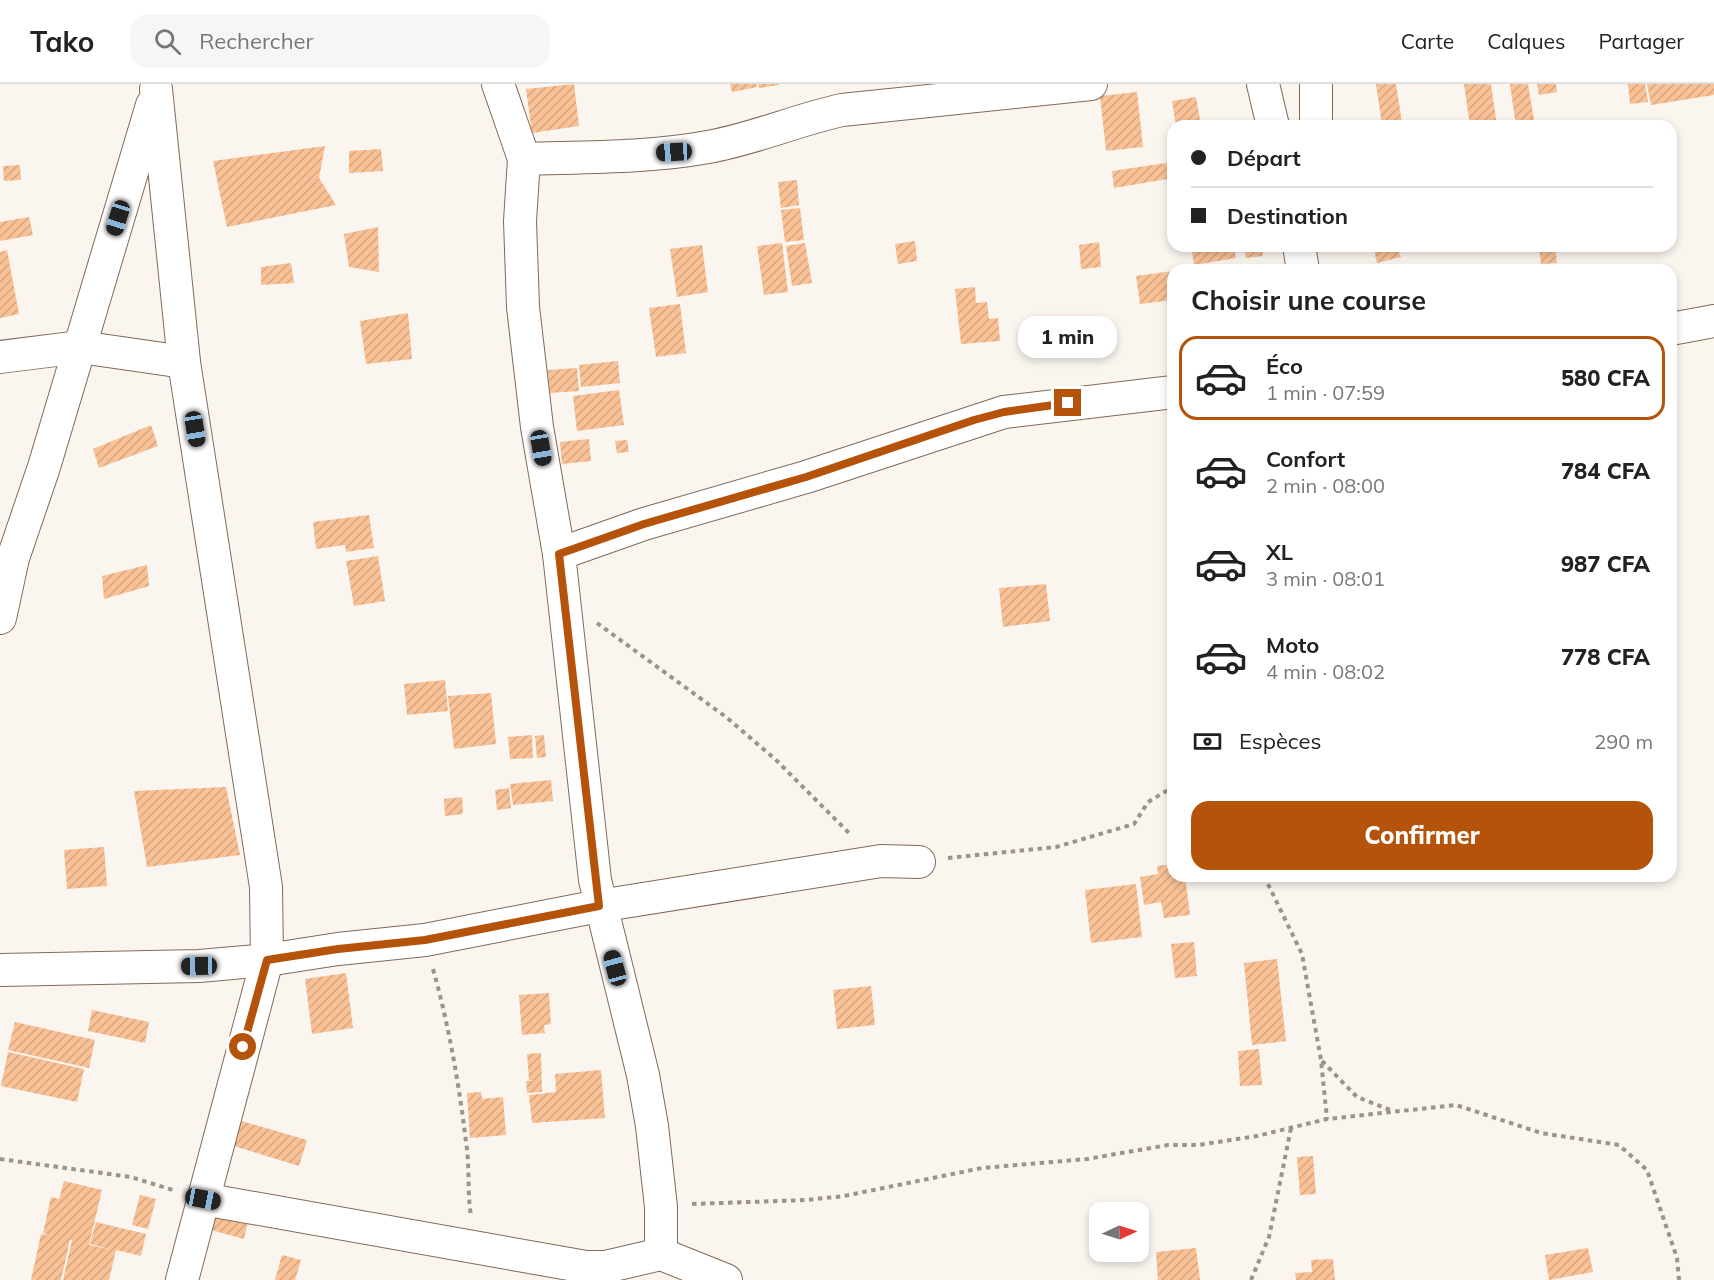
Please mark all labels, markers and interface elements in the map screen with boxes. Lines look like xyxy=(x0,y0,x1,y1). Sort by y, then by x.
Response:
search box xyxy=(130,14,550,68)
text: Tako xyxy=(30,24,94,59)
icon: search xyxy=(151,25,184,58)
text: Rechercher xyxy=(199,27,314,55)
text: Carte xyxy=(1401,28,1454,54)
text: Calques xyxy=(1487,28,1565,54)
text: Partager xyxy=(1598,28,1684,54)
car xyxy=(656,142,692,162)
text: Départ xyxy=(1227,144,1301,172)
car xyxy=(104,198,132,238)
text: Destination xyxy=(1227,202,1348,230)
text: Choisir une course xyxy=(1191,283,1426,317)
callout: 1 min xyxy=(1018,316,1118,358)
text: 1 min xyxy=(1041,324,1094,349)
icon: car xyxy=(1194,351,1248,405)
text: Éco xyxy=(1266,352,1303,380)
text: 580 CFA xyxy=(1561,364,1650,392)
text: 1 min · 07:59 xyxy=(1266,380,1385,405)
route end xyxy=(1054,389,1081,416)
car xyxy=(183,410,207,448)
car xyxy=(529,429,553,467)
icon: car xyxy=(1194,444,1248,498)
text: Confort xyxy=(1266,445,1345,473)
text: 784 CFA xyxy=(1561,457,1650,485)
text: 2 min · 08:00 xyxy=(1266,473,1385,498)
icon: car xyxy=(1194,537,1248,591)
text: XL xyxy=(1266,538,1293,566)
text: 987 CFA xyxy=(1561,550,1650,578)
text: 3 min · 08:01 xyxy=(1266,566,1385,591)
icon: car xyxy=(1194,630,1248,684)
text: Moto xyxy=(1266,631,1319,659)
text: 778 CFA xyxy=(1561,643,1650,671)
text: 4 min · 08:02 xyxy=(1266,659,1385,684)
icon: cash xyxy=(1191,725,1224,758)
text: Espèces xyxy=(1239,727,1321,755)
text: 290 m xyxy=(1594,729,1653,754)
button: Confirmer xyxy=(1191,801,1653,870)
car xyxy=(602,948,628,988)
car xyxy=(181,957,217,975)
route start xyxy=(229,1033,256,1060)
car xyxy=(184,1187,222,1211)
north arrow xyxy=(1089,1202,1149,1262)
map controls xyxy=(1089,1202,1149,1262)

